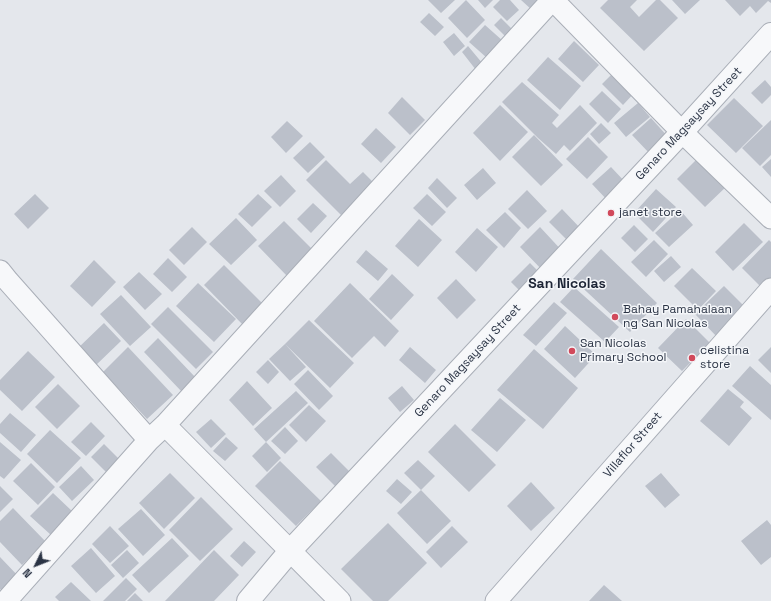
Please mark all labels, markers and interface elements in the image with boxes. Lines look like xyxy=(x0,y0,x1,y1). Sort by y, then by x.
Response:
street label: Genaro Magsaysay Street xyxy=(633,64,745,184)
place label: janet store xyxy=(619,206,682,220)
marker: janet store xyxy=(606,208,616,218)
district label: San Nicolas xyxy=(528,276,606,292)
street label: Genaro Magsaysay Street xyxy=(412,301,524,421)
place label: Bahay Pamahalaan ng San Nicolas xyxy=(623,303,732,331)
marker: Bahay Pamahalaan ng San Nicolas xyxy=(610,312,620,322)
place label: San Nicolas Primary School xyxy=(580,337,667,365)
place label: celistina store xyxy=(700,344,749,372)
marker: San Nicolas Primary School xyxy=(567,346,577,356)
marker: celistina store xyxy=(687,353,697,363)
street label: Villaflor Street xyxy=(601,409,665,481)
north arrow xyxy=(16,545,56,585)
text: N xyxy=(20,566,35,581)

